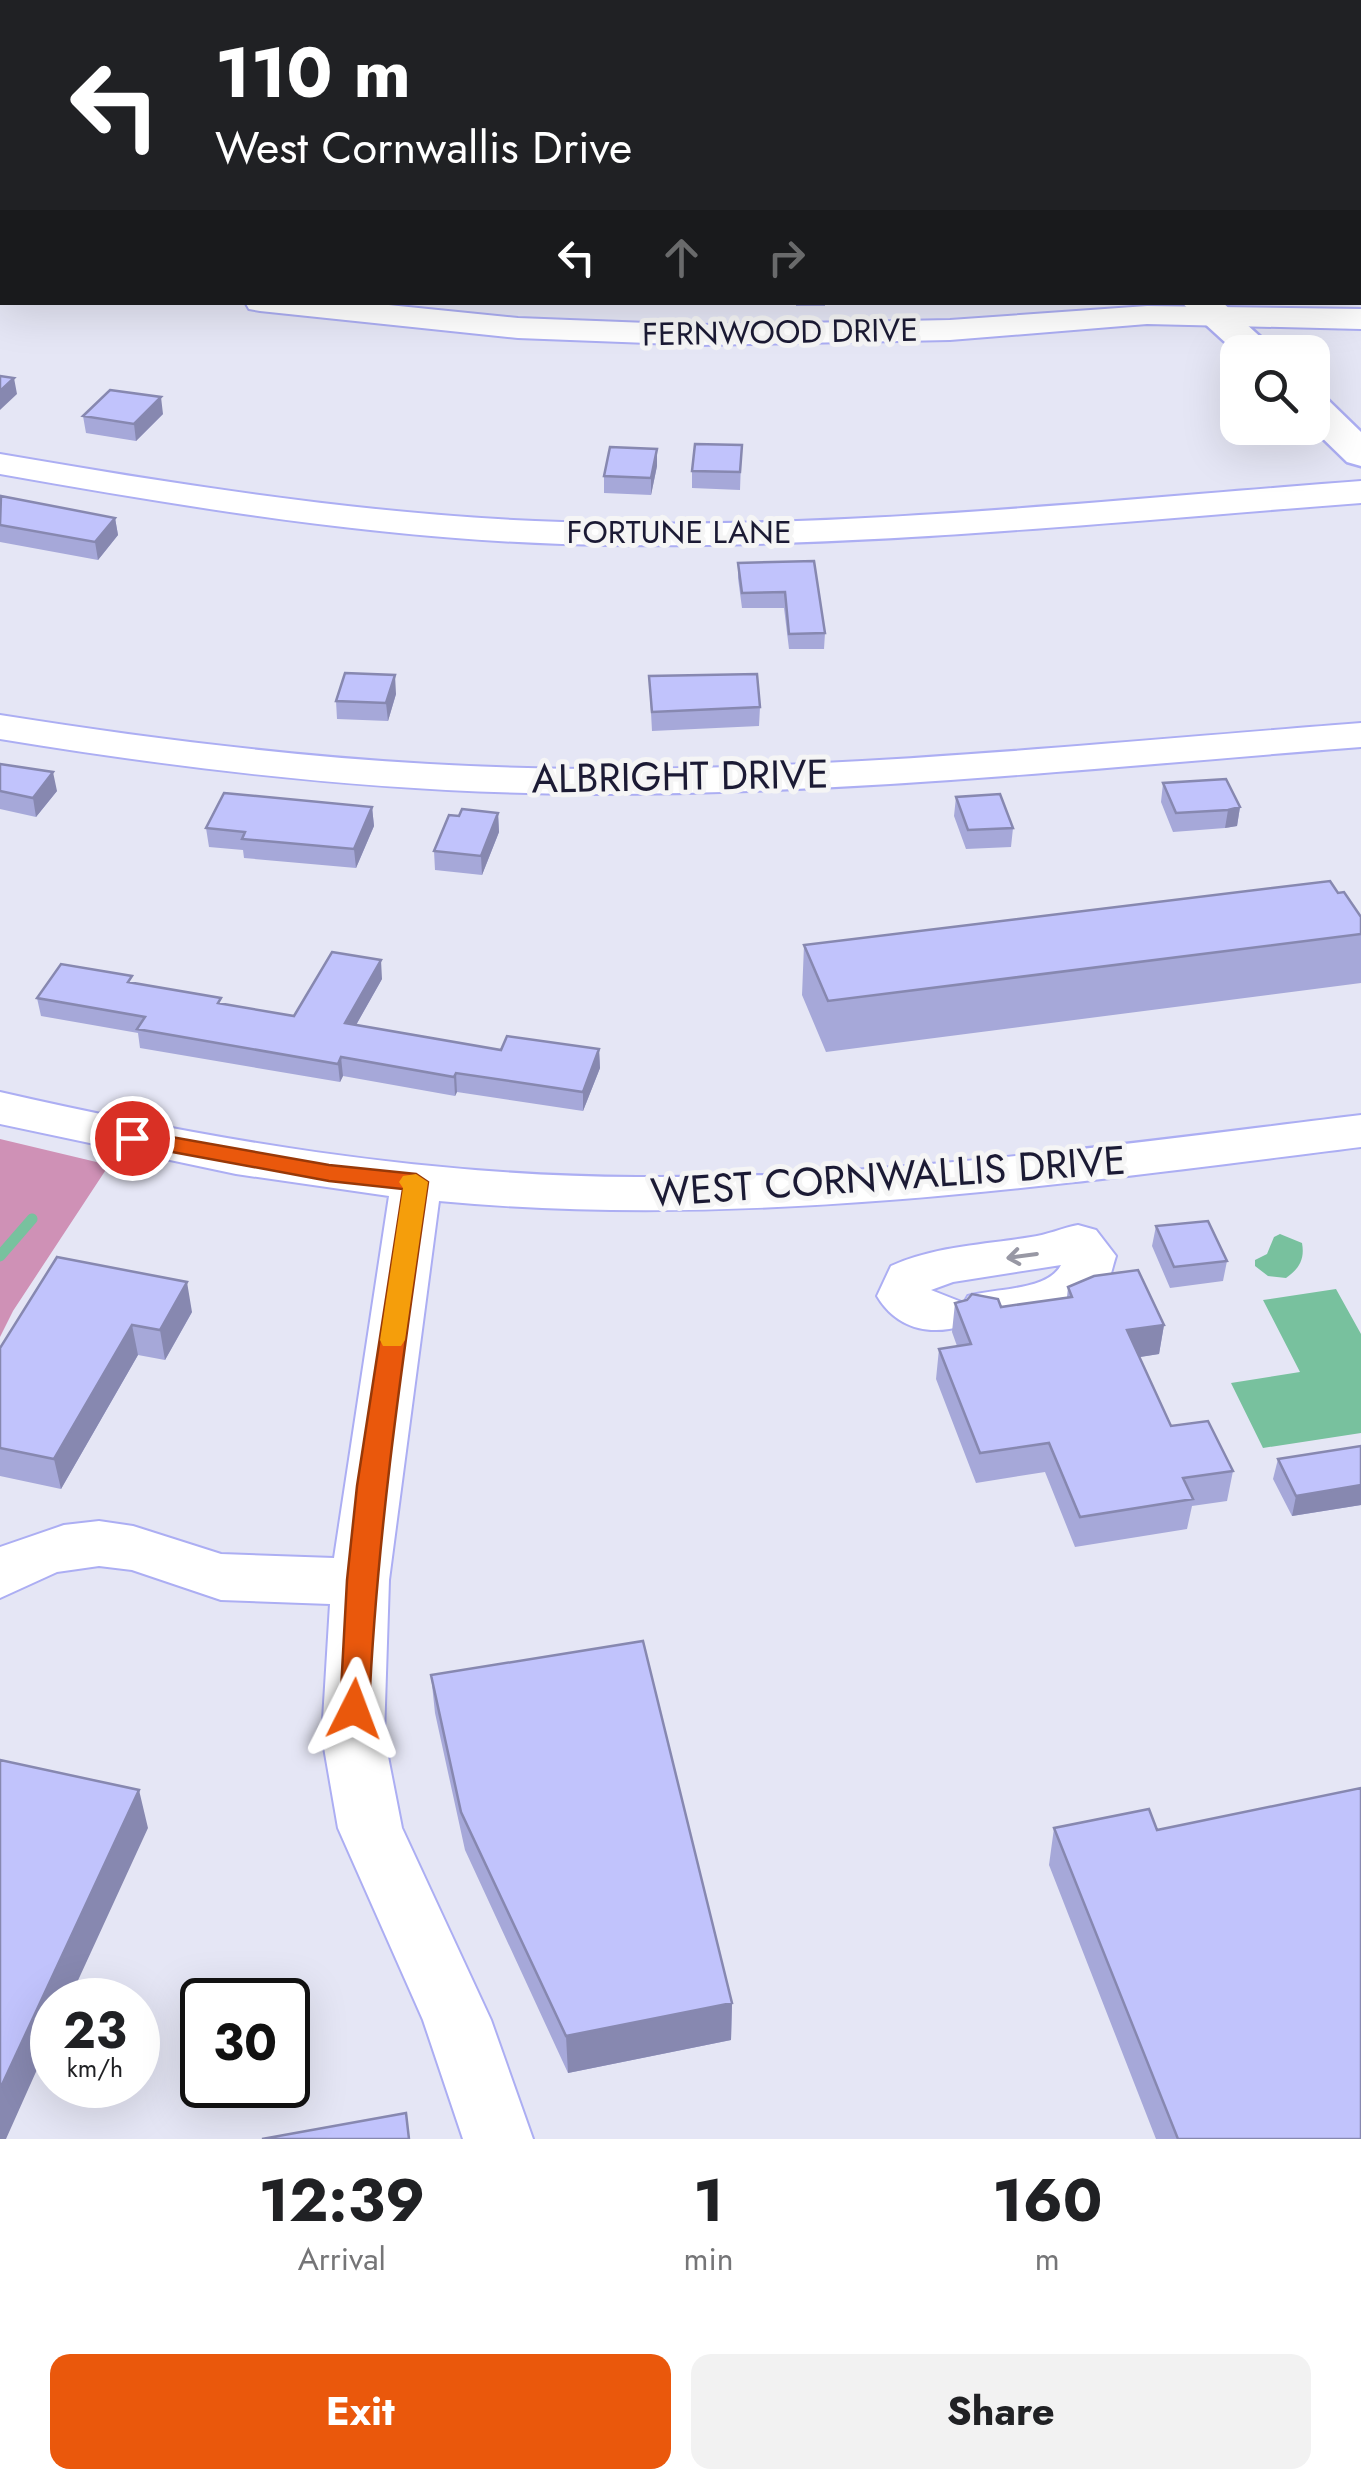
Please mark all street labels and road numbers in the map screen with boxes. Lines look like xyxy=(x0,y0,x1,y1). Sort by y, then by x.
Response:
street label: FERNWOOD DRIVE xyxy=(642,307,918,357)
street label: FORTUNE LANE xyxy=(567,509,792,555)
street label: ALBRIGHT DRIVE xyxy=(531,744,829,808)
street label: WEST CORNWALLIS DRIVE xyxy=(649,1130,1127,1222)

